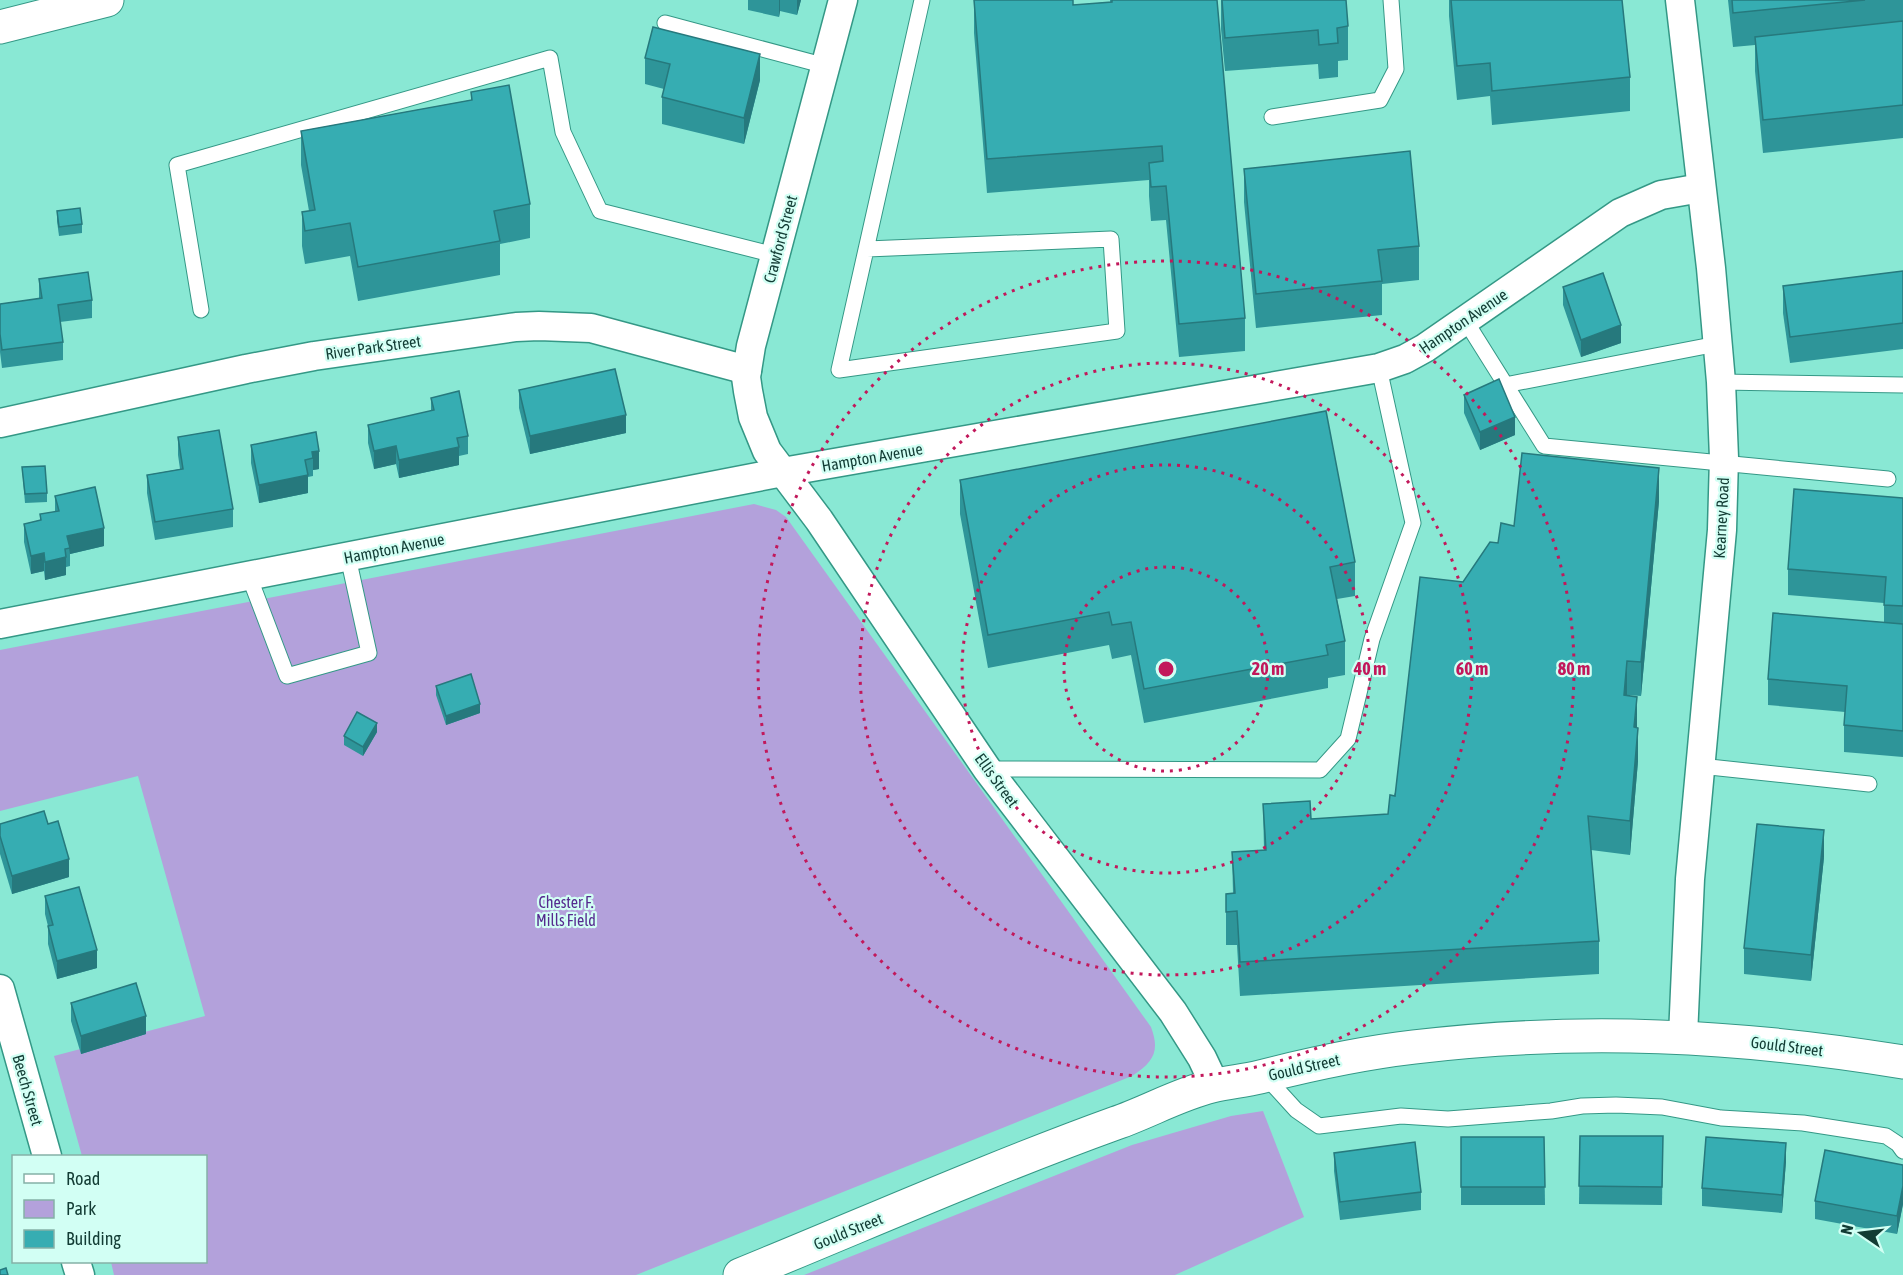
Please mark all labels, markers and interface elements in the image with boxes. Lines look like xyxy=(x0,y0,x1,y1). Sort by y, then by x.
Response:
street label: Crawford Street xyxy=(760,193,800,285)
street label: Hampton Avenue xyxy=(1416,285,1511,358)
street label: River Park Street xyxy=(324,331,422,363)
street label: Hampton Avenue xyxy=(820,439,924,476)
street label: Kearney Road xyxy=(1710,477,1733,559)
street label: Hampton Avenue xyxy=(342,529,446,568)
text: 20 m xyxy=(1252,658,1284,679)
text: 40 m xyxy=(1353,658,1386,679)
text: 60 m xyxy=(1456,658,1488,679)
text: 80 m xyxy=(1558,658,1590,679)
centre of rings xyxy=(1156,659,1176,679)
street label: Ellis Street xyxy=(972,750,1023,811)
park label: Chester F. Mills Field xyxy=(536,893,596,929)
street label: Gould Street xyxy=(1750,1033,1825,1059)
street label: Gould Street xyxy=(1267,1050,1342,1084)
street label: Beech Street xyxy=(9,1052,47,1128)
legend xyxy=(12,1155,207,1263)
text: Road xyxy=(66,1168,100,1189)
text: Park xyxy=(66,1198,96,1219)
north arrow xyxy=(1831,1203,1891,1263)
street label: Gould Street xyxy=(811,1209,885,1253)
text: N xyxy=(1837,1223,1856,1236)
text: Building xyxy=(66,1228,121,1249)

